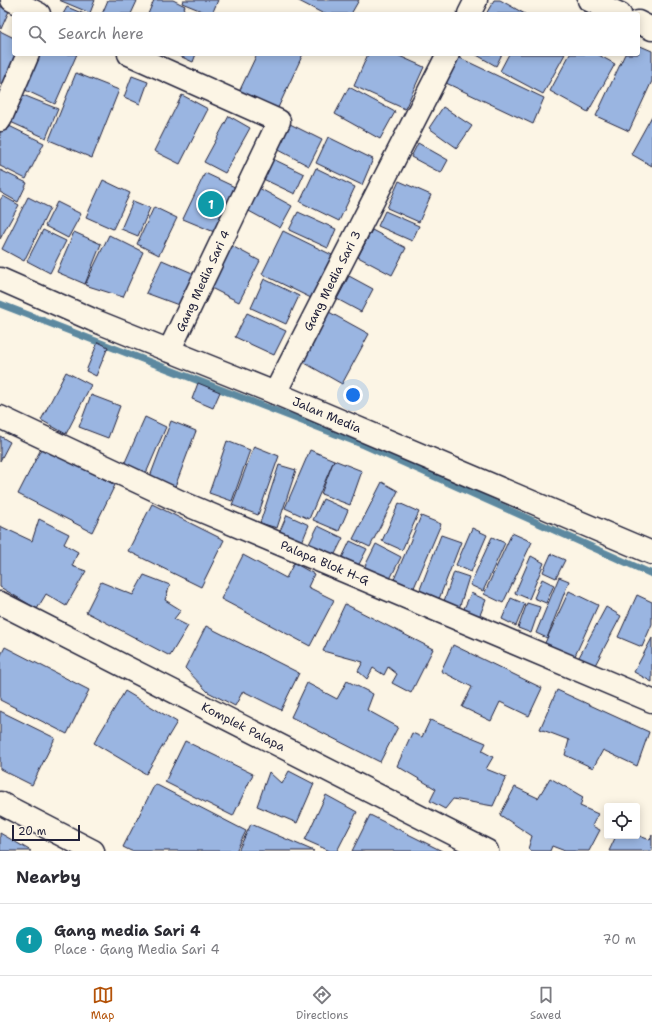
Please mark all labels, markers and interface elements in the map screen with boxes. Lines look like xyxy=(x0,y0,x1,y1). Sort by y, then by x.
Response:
search box xyxy=(12,12,640,56)
icon: search xyxy=(26,23,48,45)
text: Search here xyxy=(58,24,144,44)
pin: 1 xyxy=(198,189,224,219)
street label: Gang Media Sari 4 xyxy=(172,227,234,335)
street label: Gang Media Sari 3 xyxy=(300,228,365,334)
your location xyxy=(343,385,363,405)
street label: Jalan Media xyxy=(290,393,364,437)
street label: Palapa Blok H-G xyxy=(278,537,371,589)
street label: Komplek Palapa xyxy=(199,699,288,755)
map controls xyxy=(604,803,640,839)
button: locate xyxy=(604,803,640,839)
scale bar xyxy=(12,823,80,842)
text: 20 m xyxy=(18,824,46,839)
text: Nearby xyxy=(16,866,81,888)
text: Gang media Sari 4 xyxy=(54,921,201,941)
text: 1 xyxy=(26,931,32,948)
text: 70 m xyxy=(602,931,636,948)
text: Place · Gang Media Sari 4 xyxy=(54,941,220,958)
tab: Map xyxy=(91,984,114,1023)
tab: Directions xyxy=(296,984,348,1023)
tab: Saved xyxy=(530,984,561,1023)

